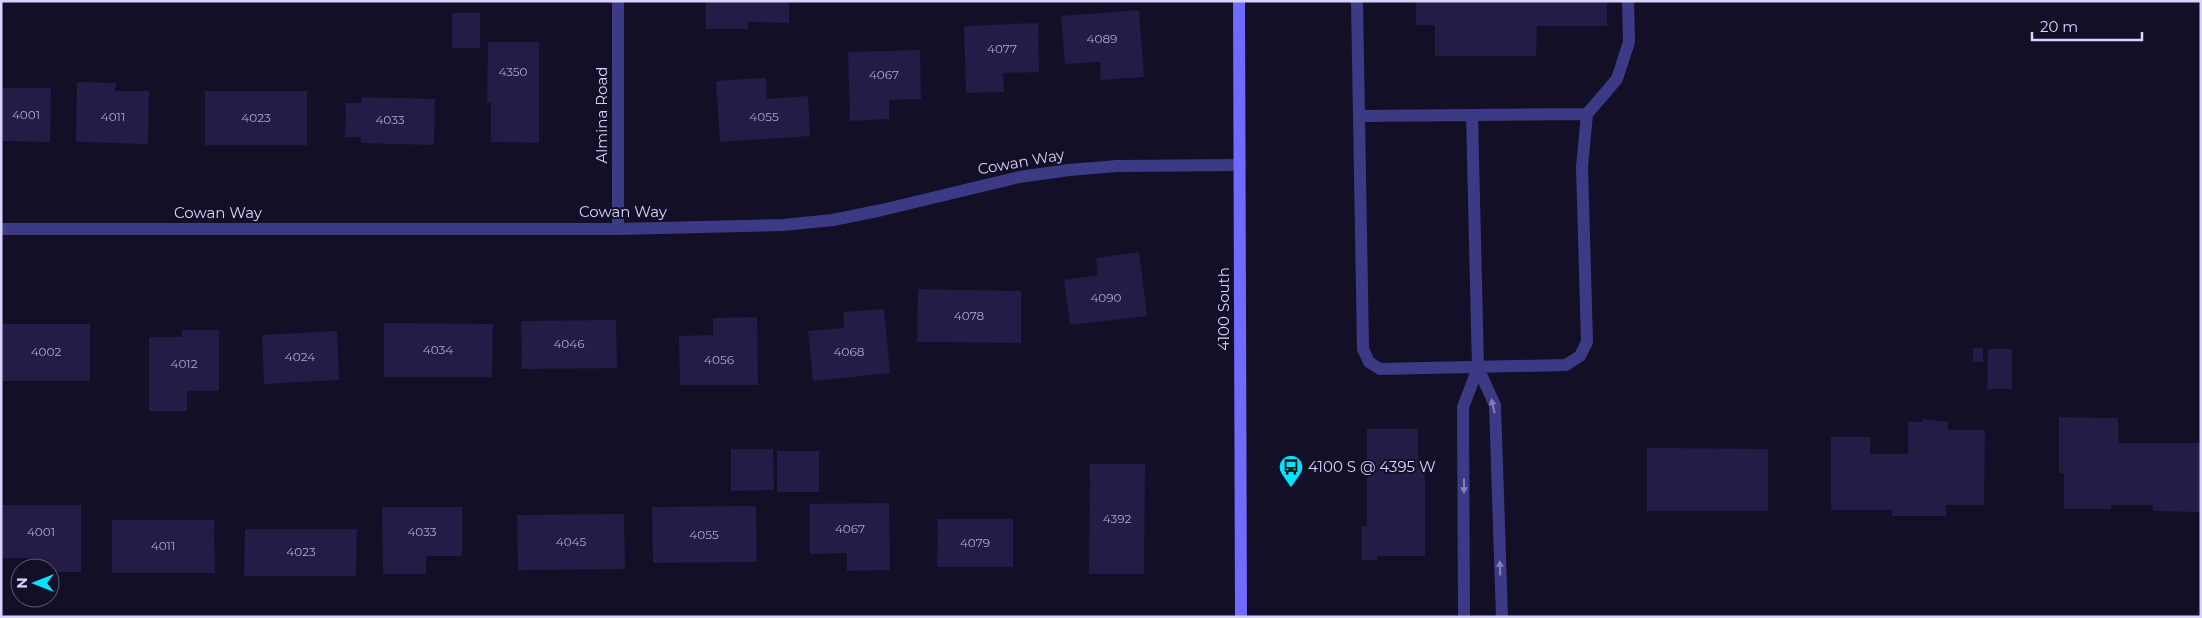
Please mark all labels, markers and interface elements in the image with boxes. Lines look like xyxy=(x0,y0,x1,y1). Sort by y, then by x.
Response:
scale bar xyxy=(2032,10,2142,42)
text: 20 m xyxy=(2040,17,2078,36)
house number: 4089 xyxy=(1087,31,1117,46)
house number: 4077 xyxy=(987,41,1017,56)
house number: 4350 xyxy=(498,64,528,79)
street label: Almina Road xyxy=(592,67,611,163)
house number: 4067 xyxy=(869,67,899,82)
house number: 4001 xyxy=(12,107,40,122)
house number: 4011 xyxy=(101,109,125,124)
house number: 4055 xyxy=(749,109,779,124)
house number: 4023 xyxy=(241,110,271,125)
house number: 4033 xyxy=(375,112,405,127)
street label: Cowan Way xyxy=(976,144,1067,178)
street label: Cowan Way xyxy=(579,202,668,221)
street label: Cowan Way xyxy=(174,203,263,222)
street label: 4100 South xyxy=(1214,267,1233,351)
house number: 4090 xyxy=(1090,290,1122,305)
house number: 4078 xyxy=(954,308,984,323)
house number: 4046 xyxy=(553,336,585,351)
house number: 4034 xyxy=(423,342,453,357)
house number: 4002 xyxy=(31,344,61,359)
house number: 4068 xyxy=(834,344,865,359)
house number: 4024 xyxy=(285,349,315,364)
house number: 4056 xyxy=(704,352,734,367)
house number: 4012 xyxy=(170,356,198,371)
one-way arrow xyxy=(1489,398,1497,414)
bus stop icon: 4100 S @ 4395 W xyxy=(1278,454,1304,488)
place label: 4100 S @ 4395 W xyxy=(1308,457,1436,476)
one-way arrow xyxy=(1460,479,1468,495)
house number: 4392 xyxy=(1103,511,1132,526)
house number: 4067 xyxy=(835,521,865,536)
house number: 4001 xyxy=(27,524,55,539)
house number: 4033 xyxy=(407,524,437,539)
house number: 4055 xyxy=(689,527,719,542)
house number: 4045 xyxy=(556,534,586,549)
house number: 4079 xyxy=(960,535,990,550)
house number: 4011 xyxy=(151,538,175,553)
house number: 4023 xyxy=(286,544,316,559)
north arrow xyxy=(10,558,60,608)
one-way arrow xyxy=(1496,560,1504,576)
text: N xyxy=(13,577,31,589)

